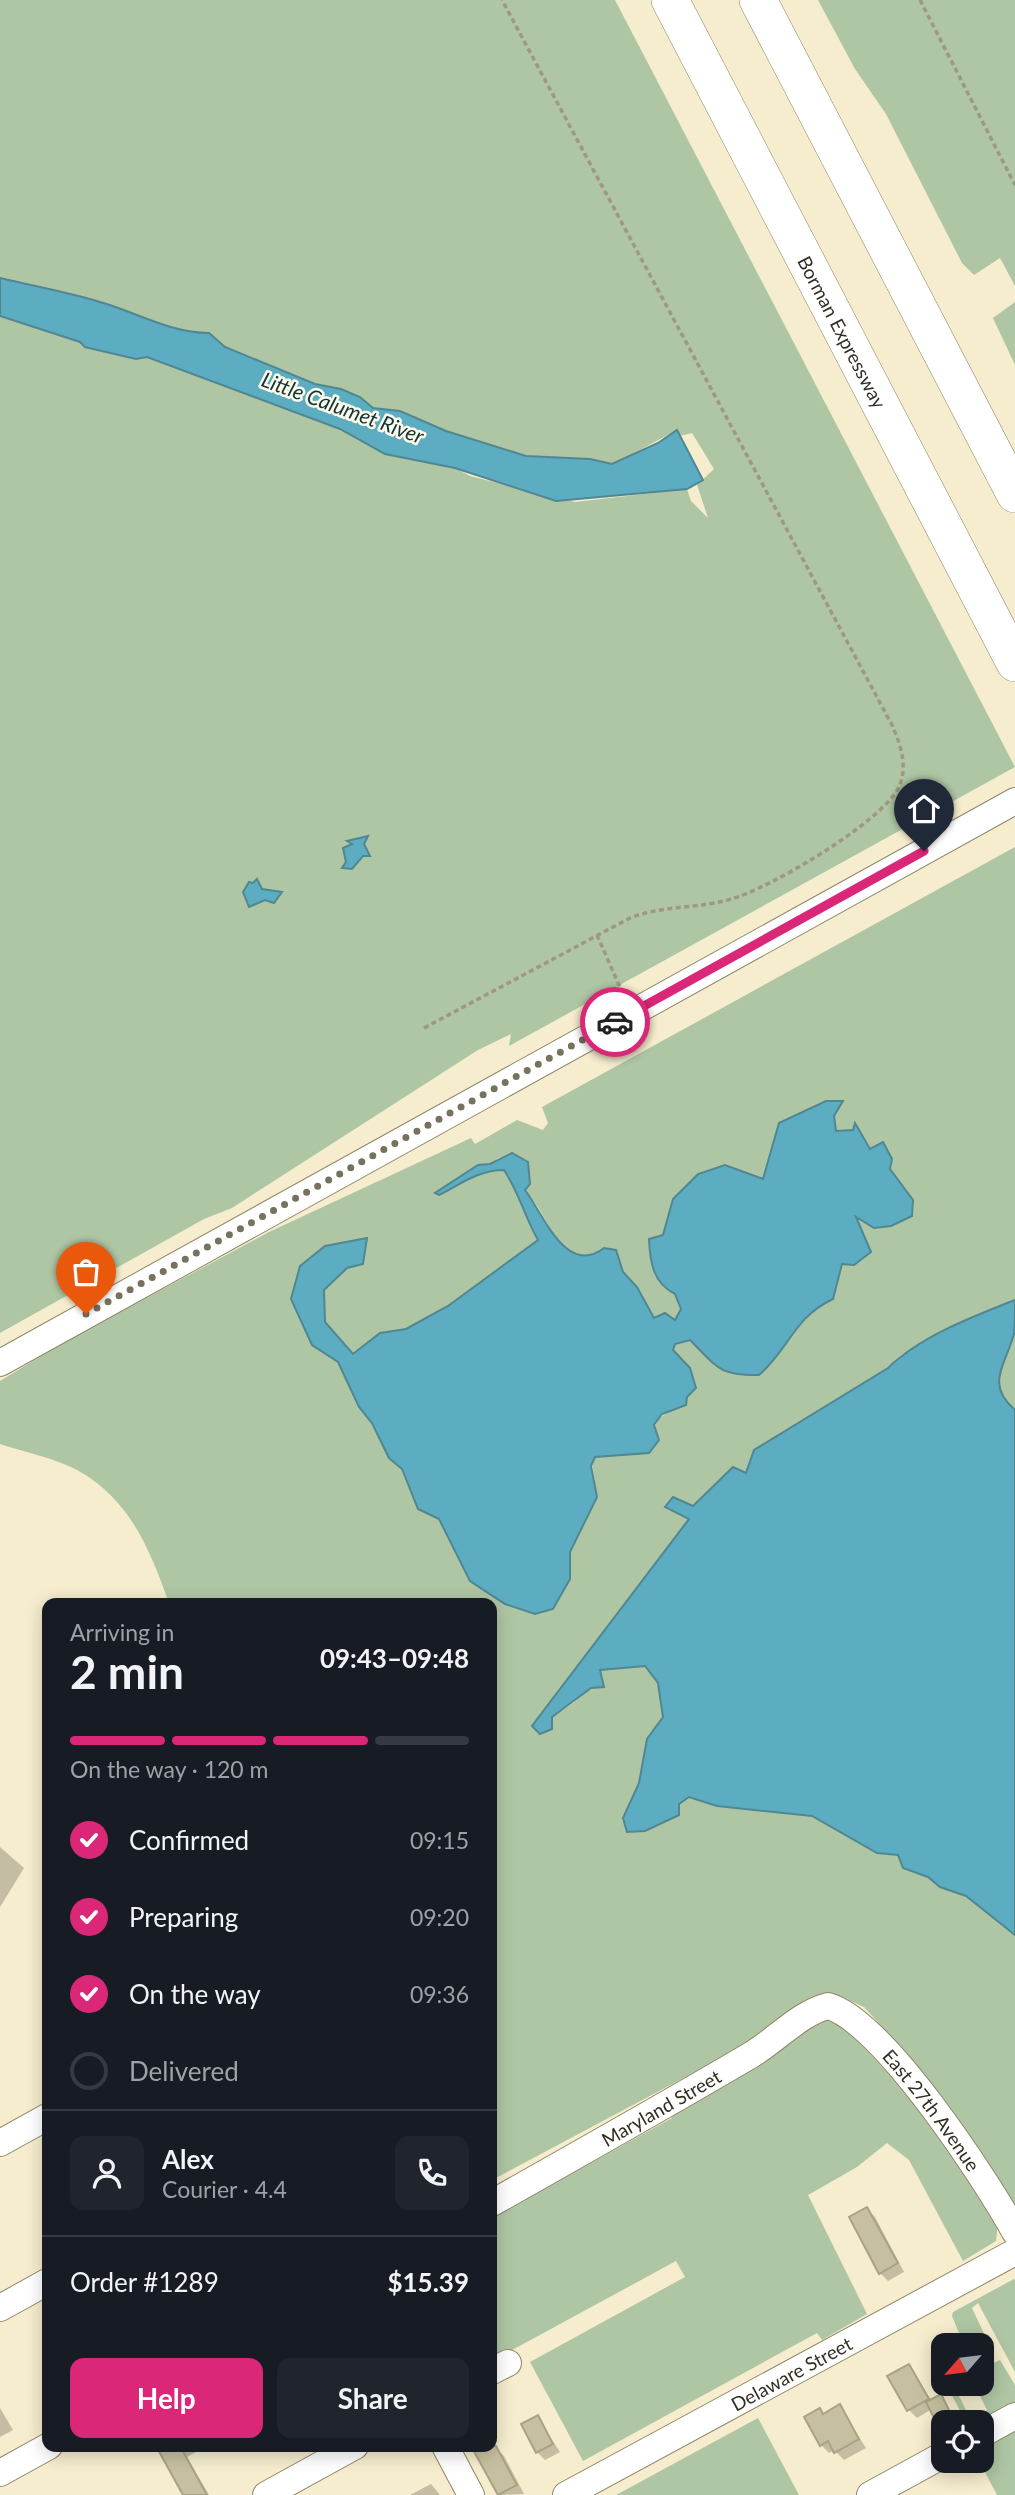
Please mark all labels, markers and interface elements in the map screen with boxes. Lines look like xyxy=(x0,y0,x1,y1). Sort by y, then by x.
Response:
street label: Borman Expressway xyxy=(794,252,892,412)
water label: Little Calumet River xyxy=(259,366,428,448)
pin xyxy=(894,779,954,851)
icon: home xyxy=(905,790,943,828)
courier xyxy=(580,987,650,1057)
icon: car xyxy=(596,1003,634,1041)
pin xyxy=(56,1242,116,1314)
icon: bag xyxy=(67,1253,105,1291)
text: Arriving in xyxy=(70,1618,174,1646)
text: 09:43–09:48 xyxy=(320,1642,469,1674)
text: 2 min xyxy=(70,1644,184,1699)
text: On the way · 120 m xyxy=(70,1755,269,1783)
icon: check xyxy=(70,1821,108,1859)
text: Confirmed xyxy=(129,1824,249,1856)
text: 09:15 xyxy=(410,1826,469,1854)
icon: check xyxy=(70,1898,108,1936)
text: Preparing xyxy=(129,1901,238,1933)
text: 09:20 xyxy=(410,1903,469,1931)
icon: check xyxy=(70,1975,108,2013)
text: On the way xyxy=(129,1978,261,2010)
text: 09:36 xyxy=(410,1980,469,2008)
street label: East 27th Avenue xyxy=(879,2044,986,2175)
text: Delivered xyxy=(129,2055,239,2087)
street label: Maryland Street xyxy=(597,2064,725,2150)
button: person xyxy=(70,2136,144,2210)
button: phone xyxy=(395,2136,469,2210)
text: Alex xyxy=(162,2143,214,2175)
text: Courier · 4.4 xyxy=(162,2175,287,2203)
text: Order #1289 xyxy=(70,2266,219,2298)
text: $15.39 xyxy=(387,2266,469,2298)
street label: Delaware Street xyxy=(727,2331,856,2415)
north arrow xyxy=(931,2333,994,2396)
map controls xyxy=(931,2333,994,2473)
button: Help xyxy=(70,2358,263,2438)
button: Share xyxy=(277,2358,469,2438)
button: locate xyxy=(931,2410,994,2473)

